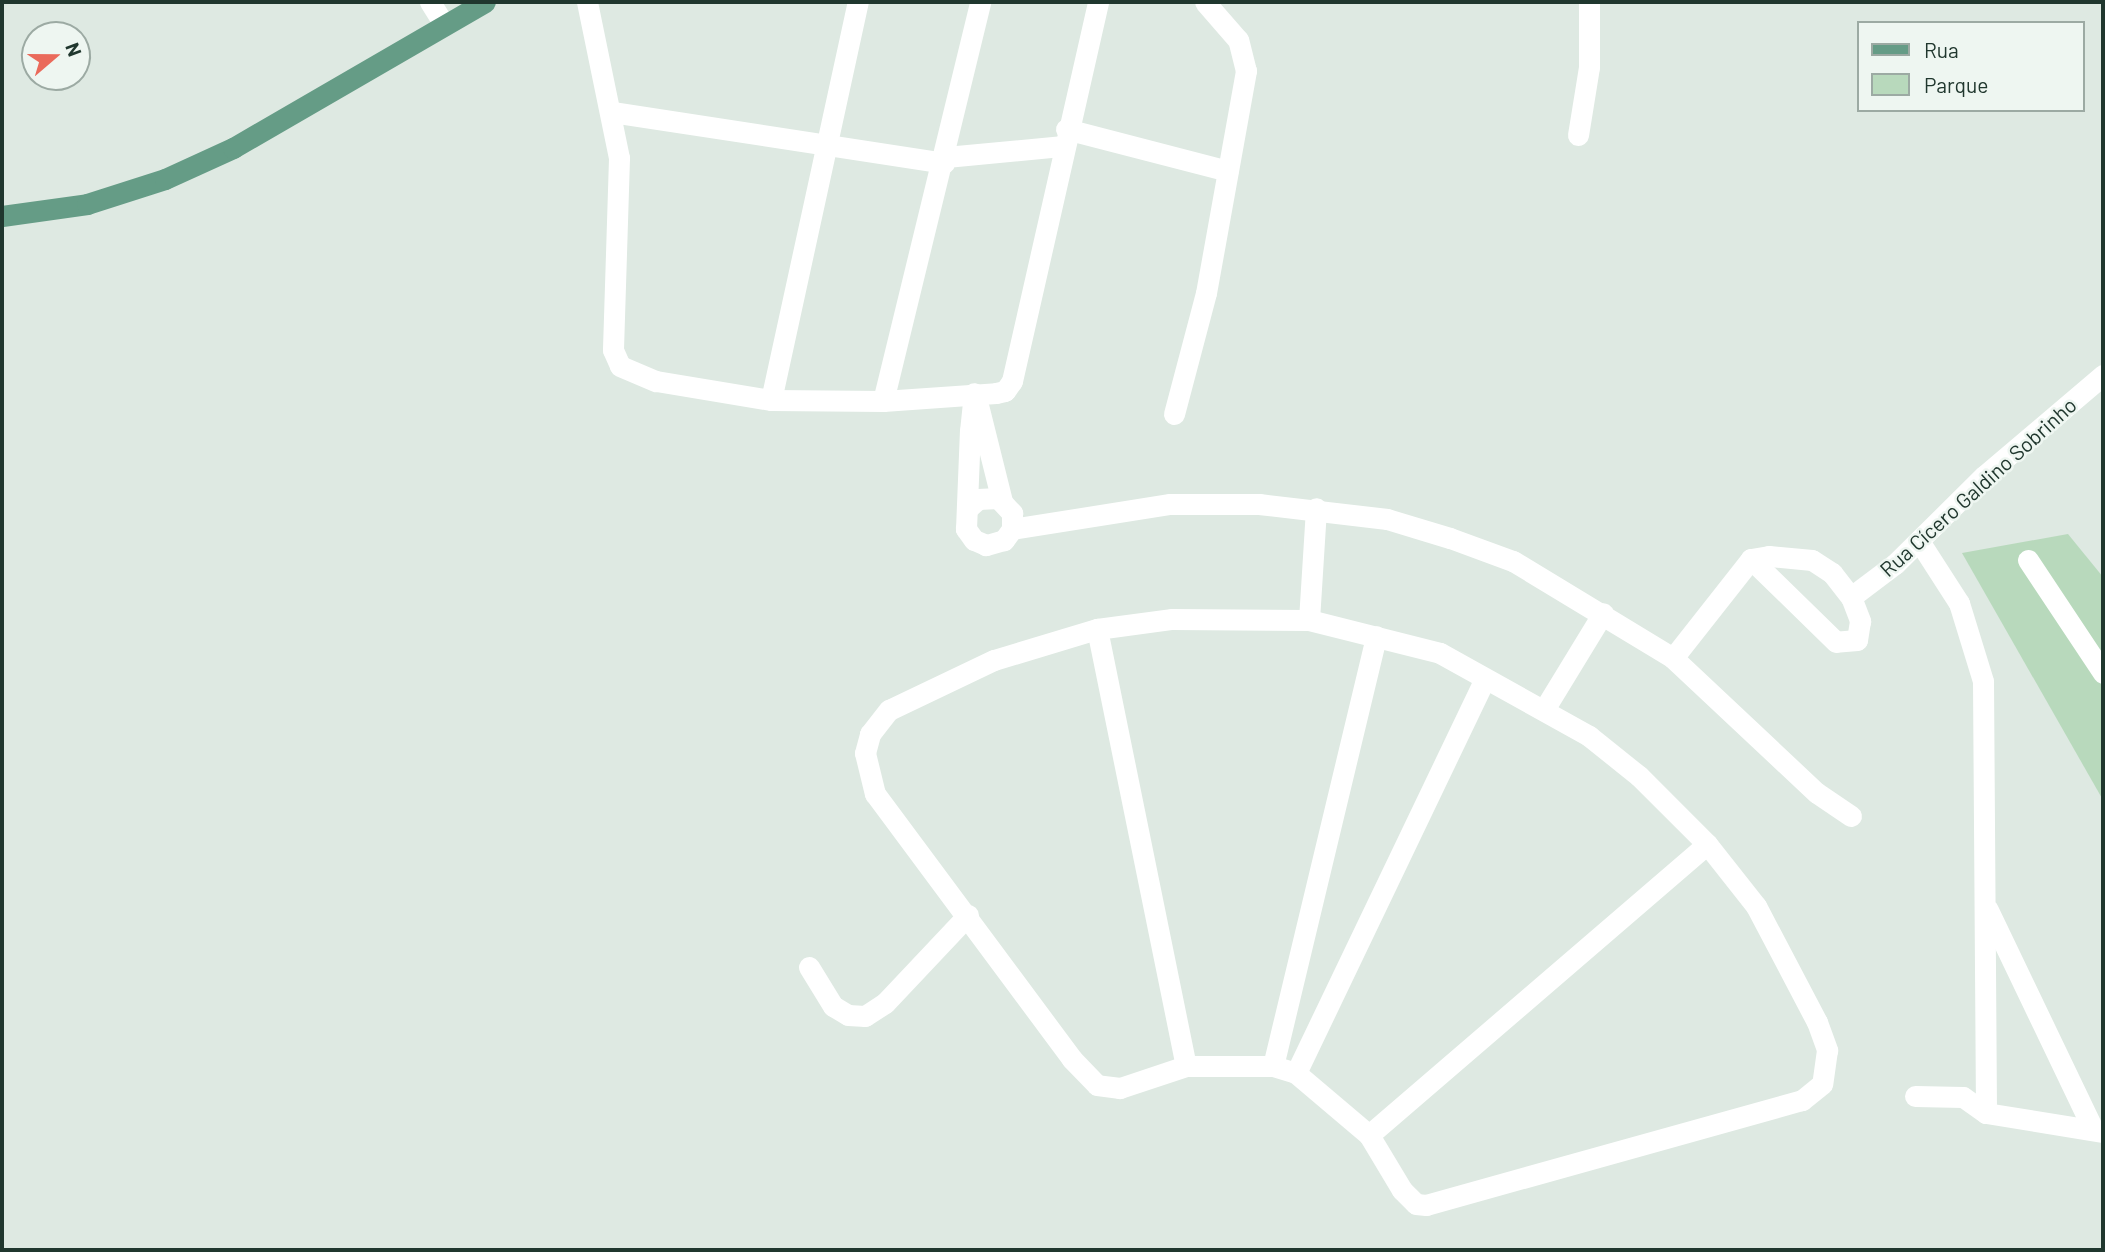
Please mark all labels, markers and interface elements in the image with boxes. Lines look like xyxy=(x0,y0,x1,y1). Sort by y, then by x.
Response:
north arrow xyxy=(21,21,91,91)
legend xyxy=(1856,21,2084,112)
text: Rua xyxy=(1924,37,1959,62)
text: N xyxy=(61,39,87,59)
text: Parque xyxy=(1924,72,1989,97)
street label: Rua Cícero Galdino Sobrinho xyxy=(1875,392,2081,582)

